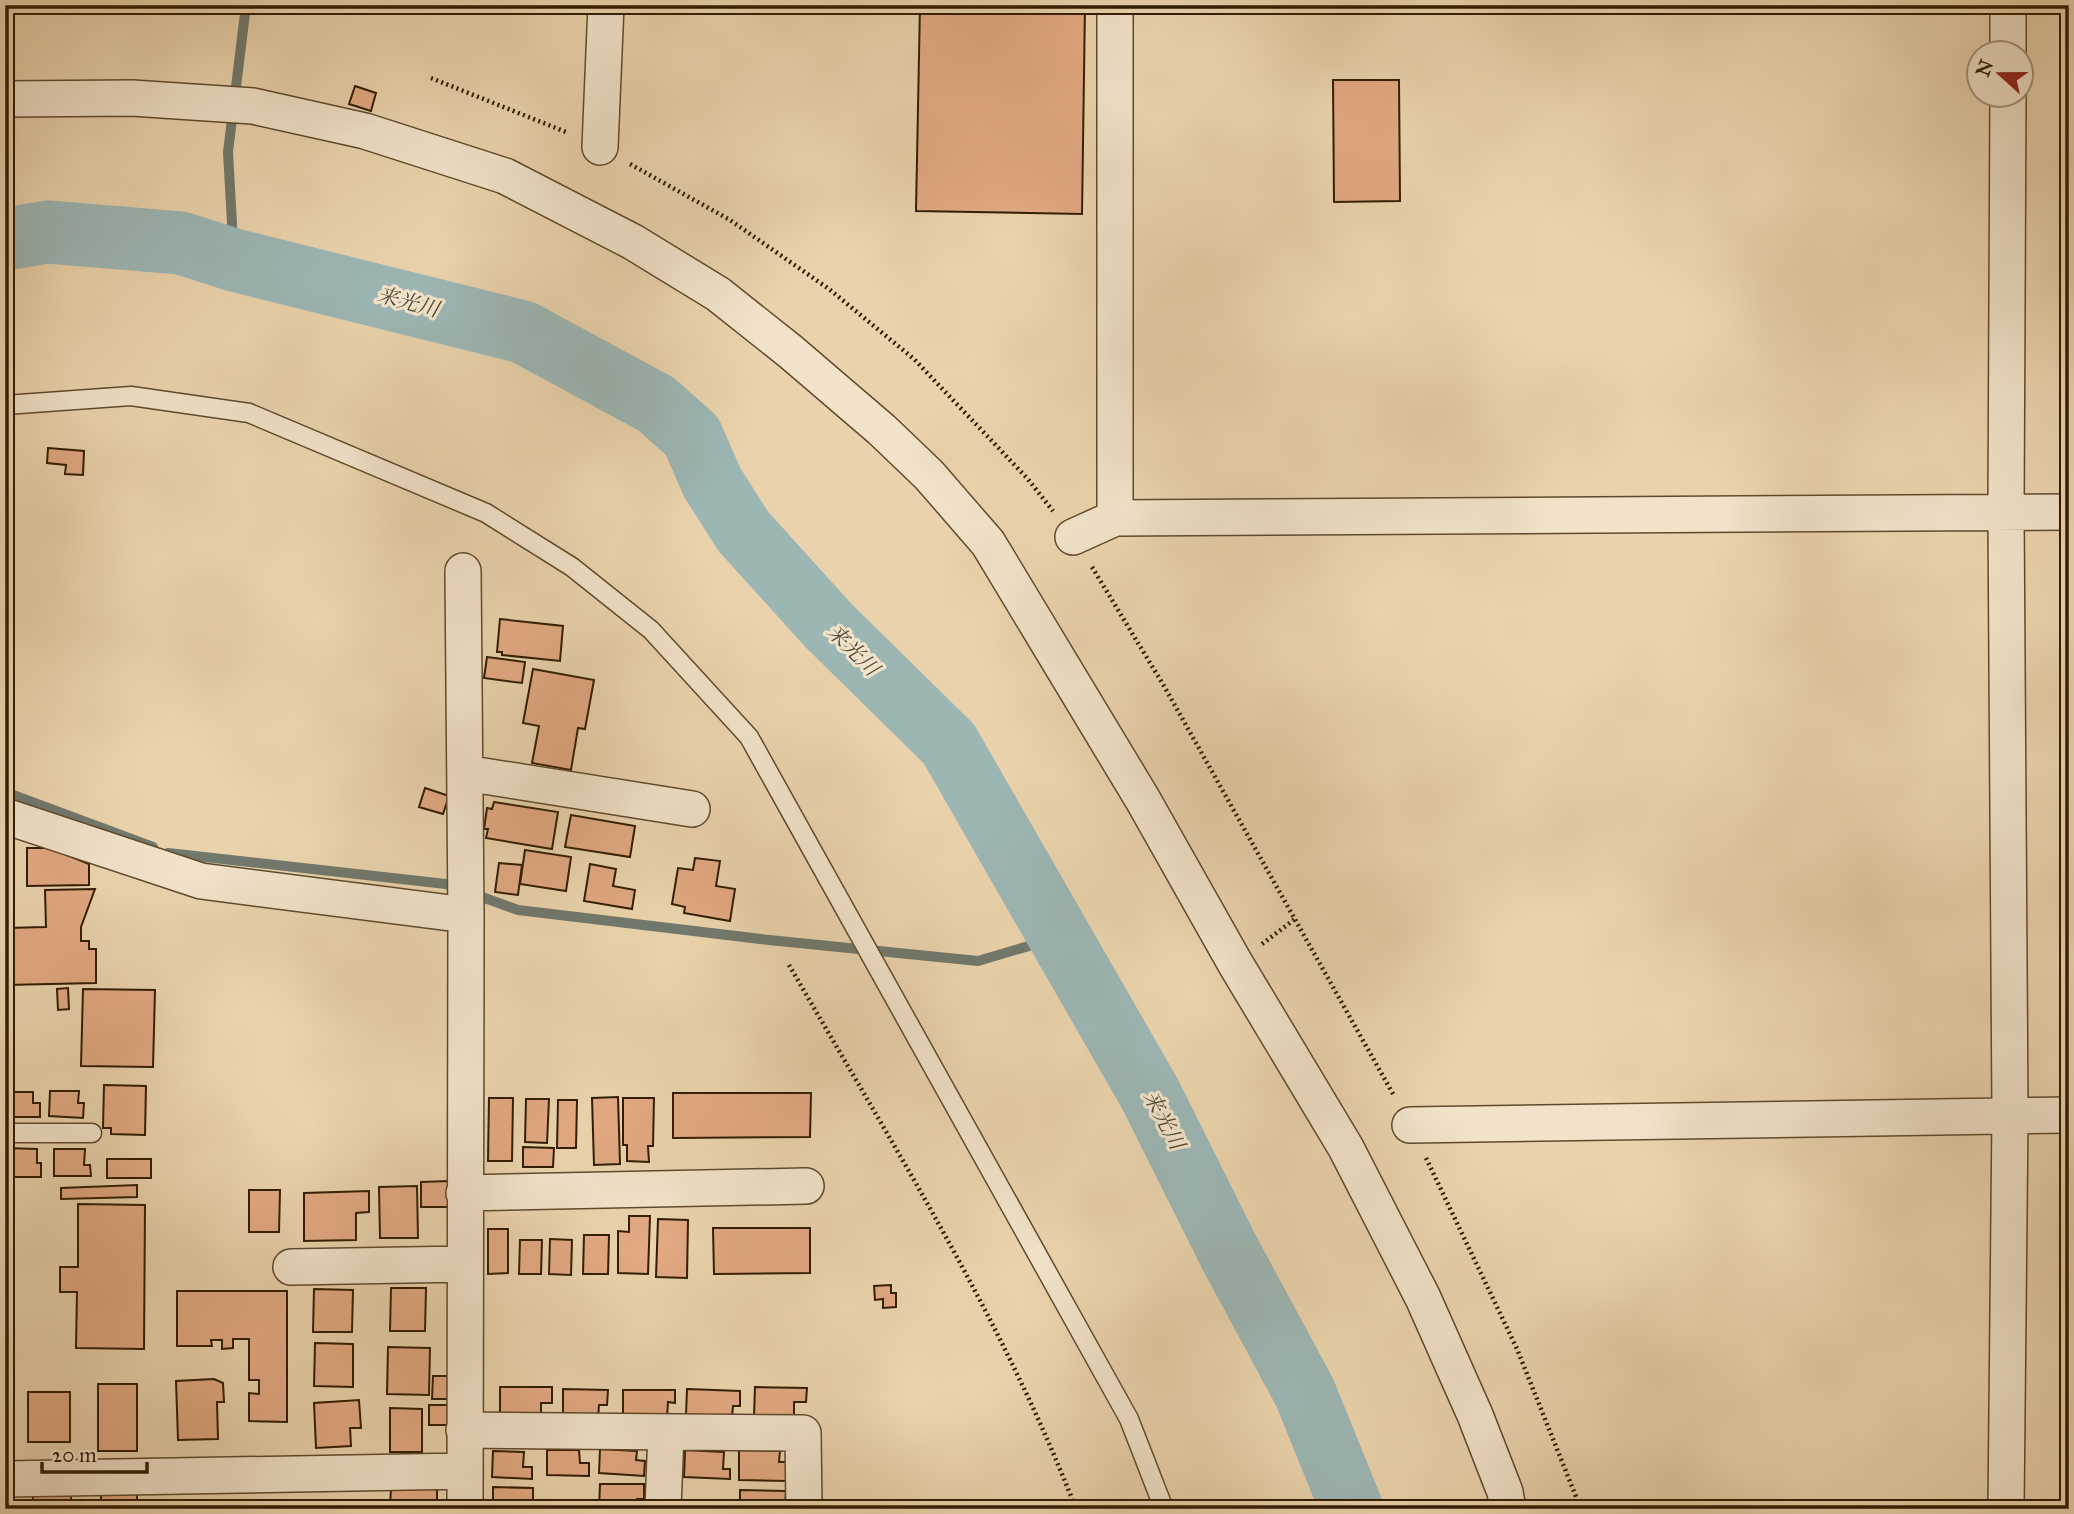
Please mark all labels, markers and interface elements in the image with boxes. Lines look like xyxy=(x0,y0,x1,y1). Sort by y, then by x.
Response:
north arrow xyxy=(1966,38,2036,108)
text: N xyxy=(1971,56,1998,80)
water label: 来光川 xyxy=(374,281,444,323)
water label: 来光川 xyxy=(822,619,886,683)
water label: 来光川 xyxy=(1138,1086,1191,1156)
scale bar xyxy=(42,1430,147,1474)
text: 20 m xyxy=(52,1442,97,1468)

